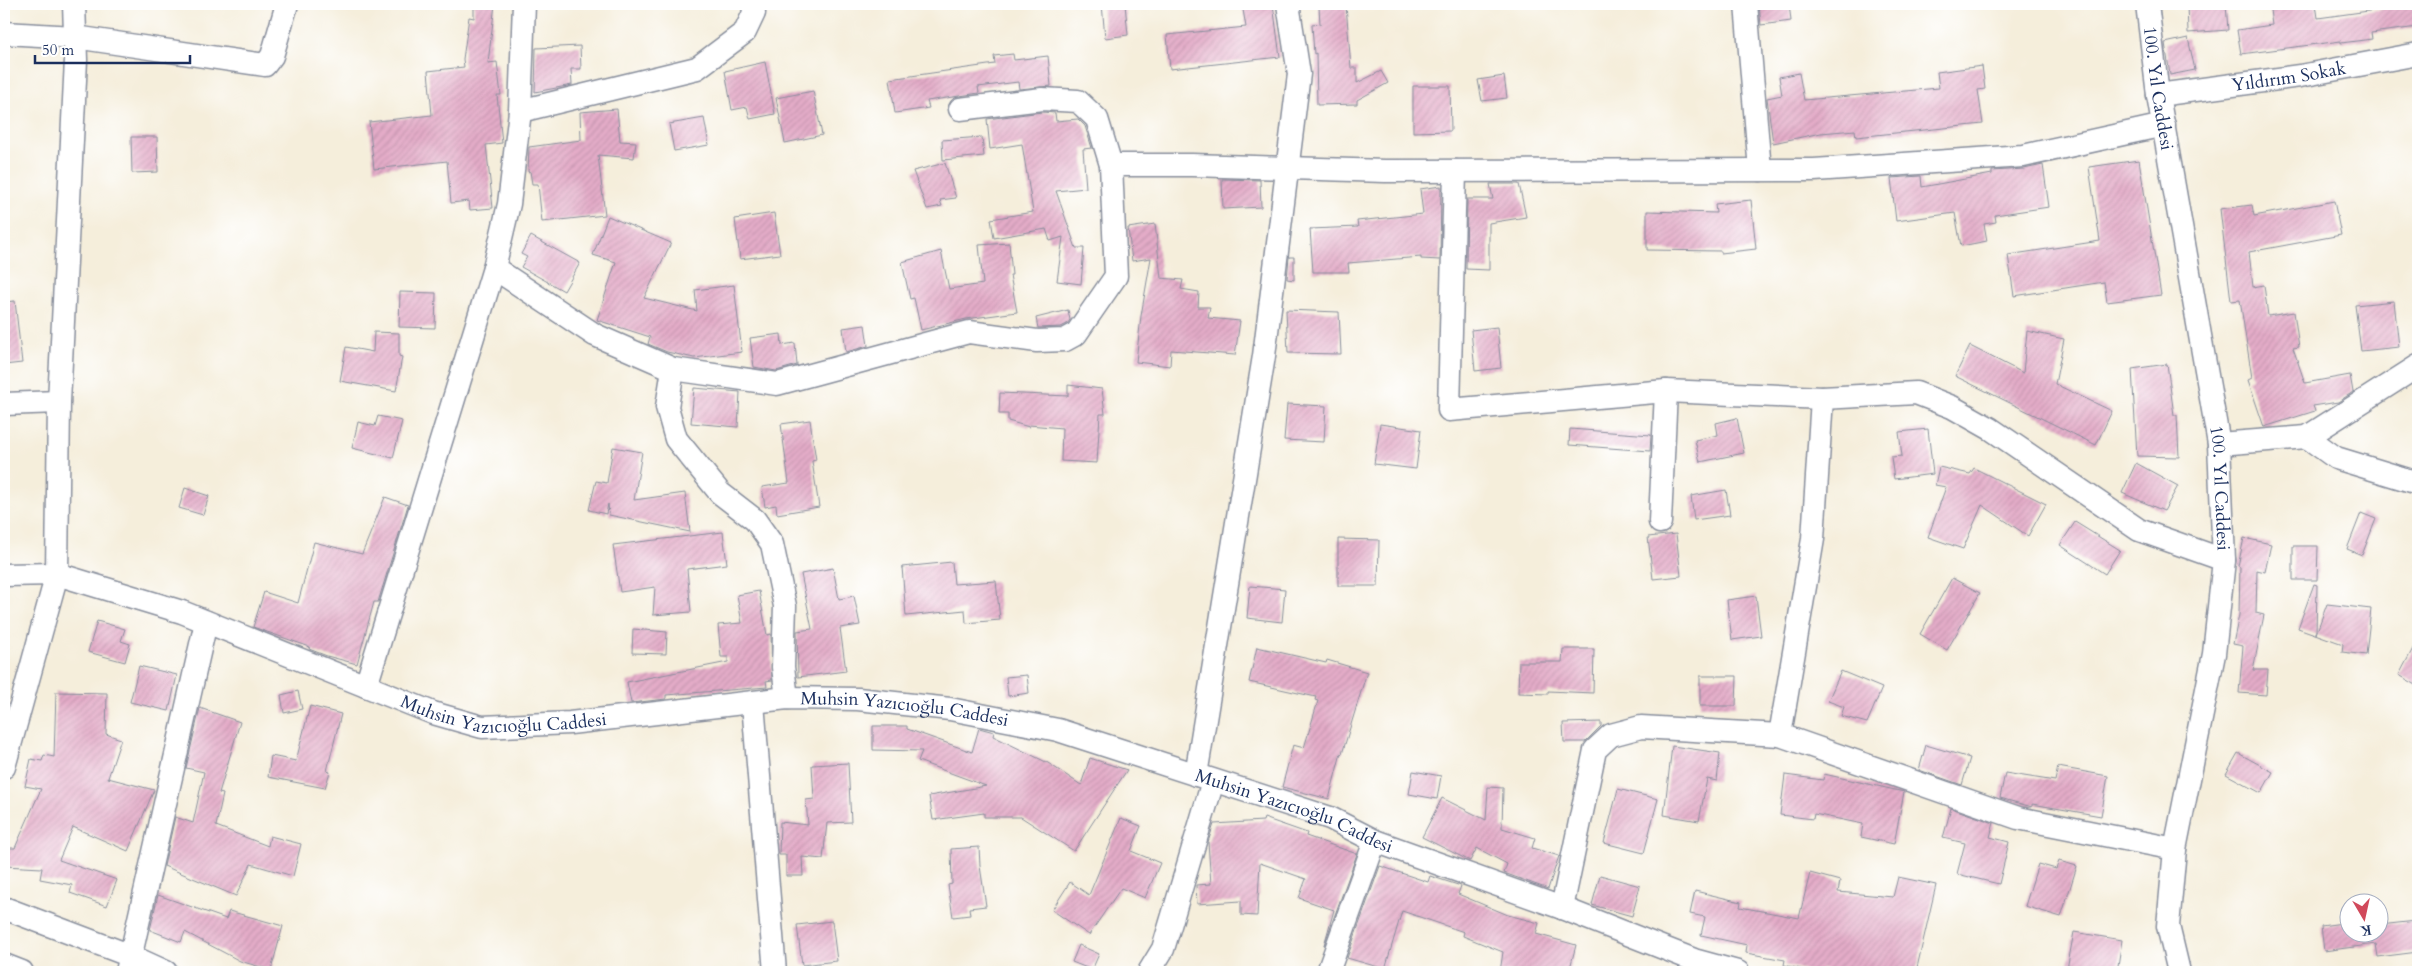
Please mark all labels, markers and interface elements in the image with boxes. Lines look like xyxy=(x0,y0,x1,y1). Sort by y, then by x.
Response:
street label: 100. Yıl Caddesi xyxy=(2137,25,2180,152)
scale bar xyxy=(35,32,190,64)
text: 50 m xyxy=(42,40,74,60)
street label: Yıldırım Sokak xyxy=(2230,55,2348,98)
street label: 100. Yıl Caddesi xyxy=(2204,424,2236,551)
street label: Muhsin Yazıcıoğlu Caddesi xyxy=(800,686,1011,733)
street label: Muhsin Yazıcıoğlu Caddesi xyxy=(397,689,608,740)
street label: Muhsin Yazıcıoğlu Caddesi xyxy=(1192,763,1396,859)
north arrow xyxy=(2340,894,2390,944)
text: K xyxy=(2358,920,2373,941)

